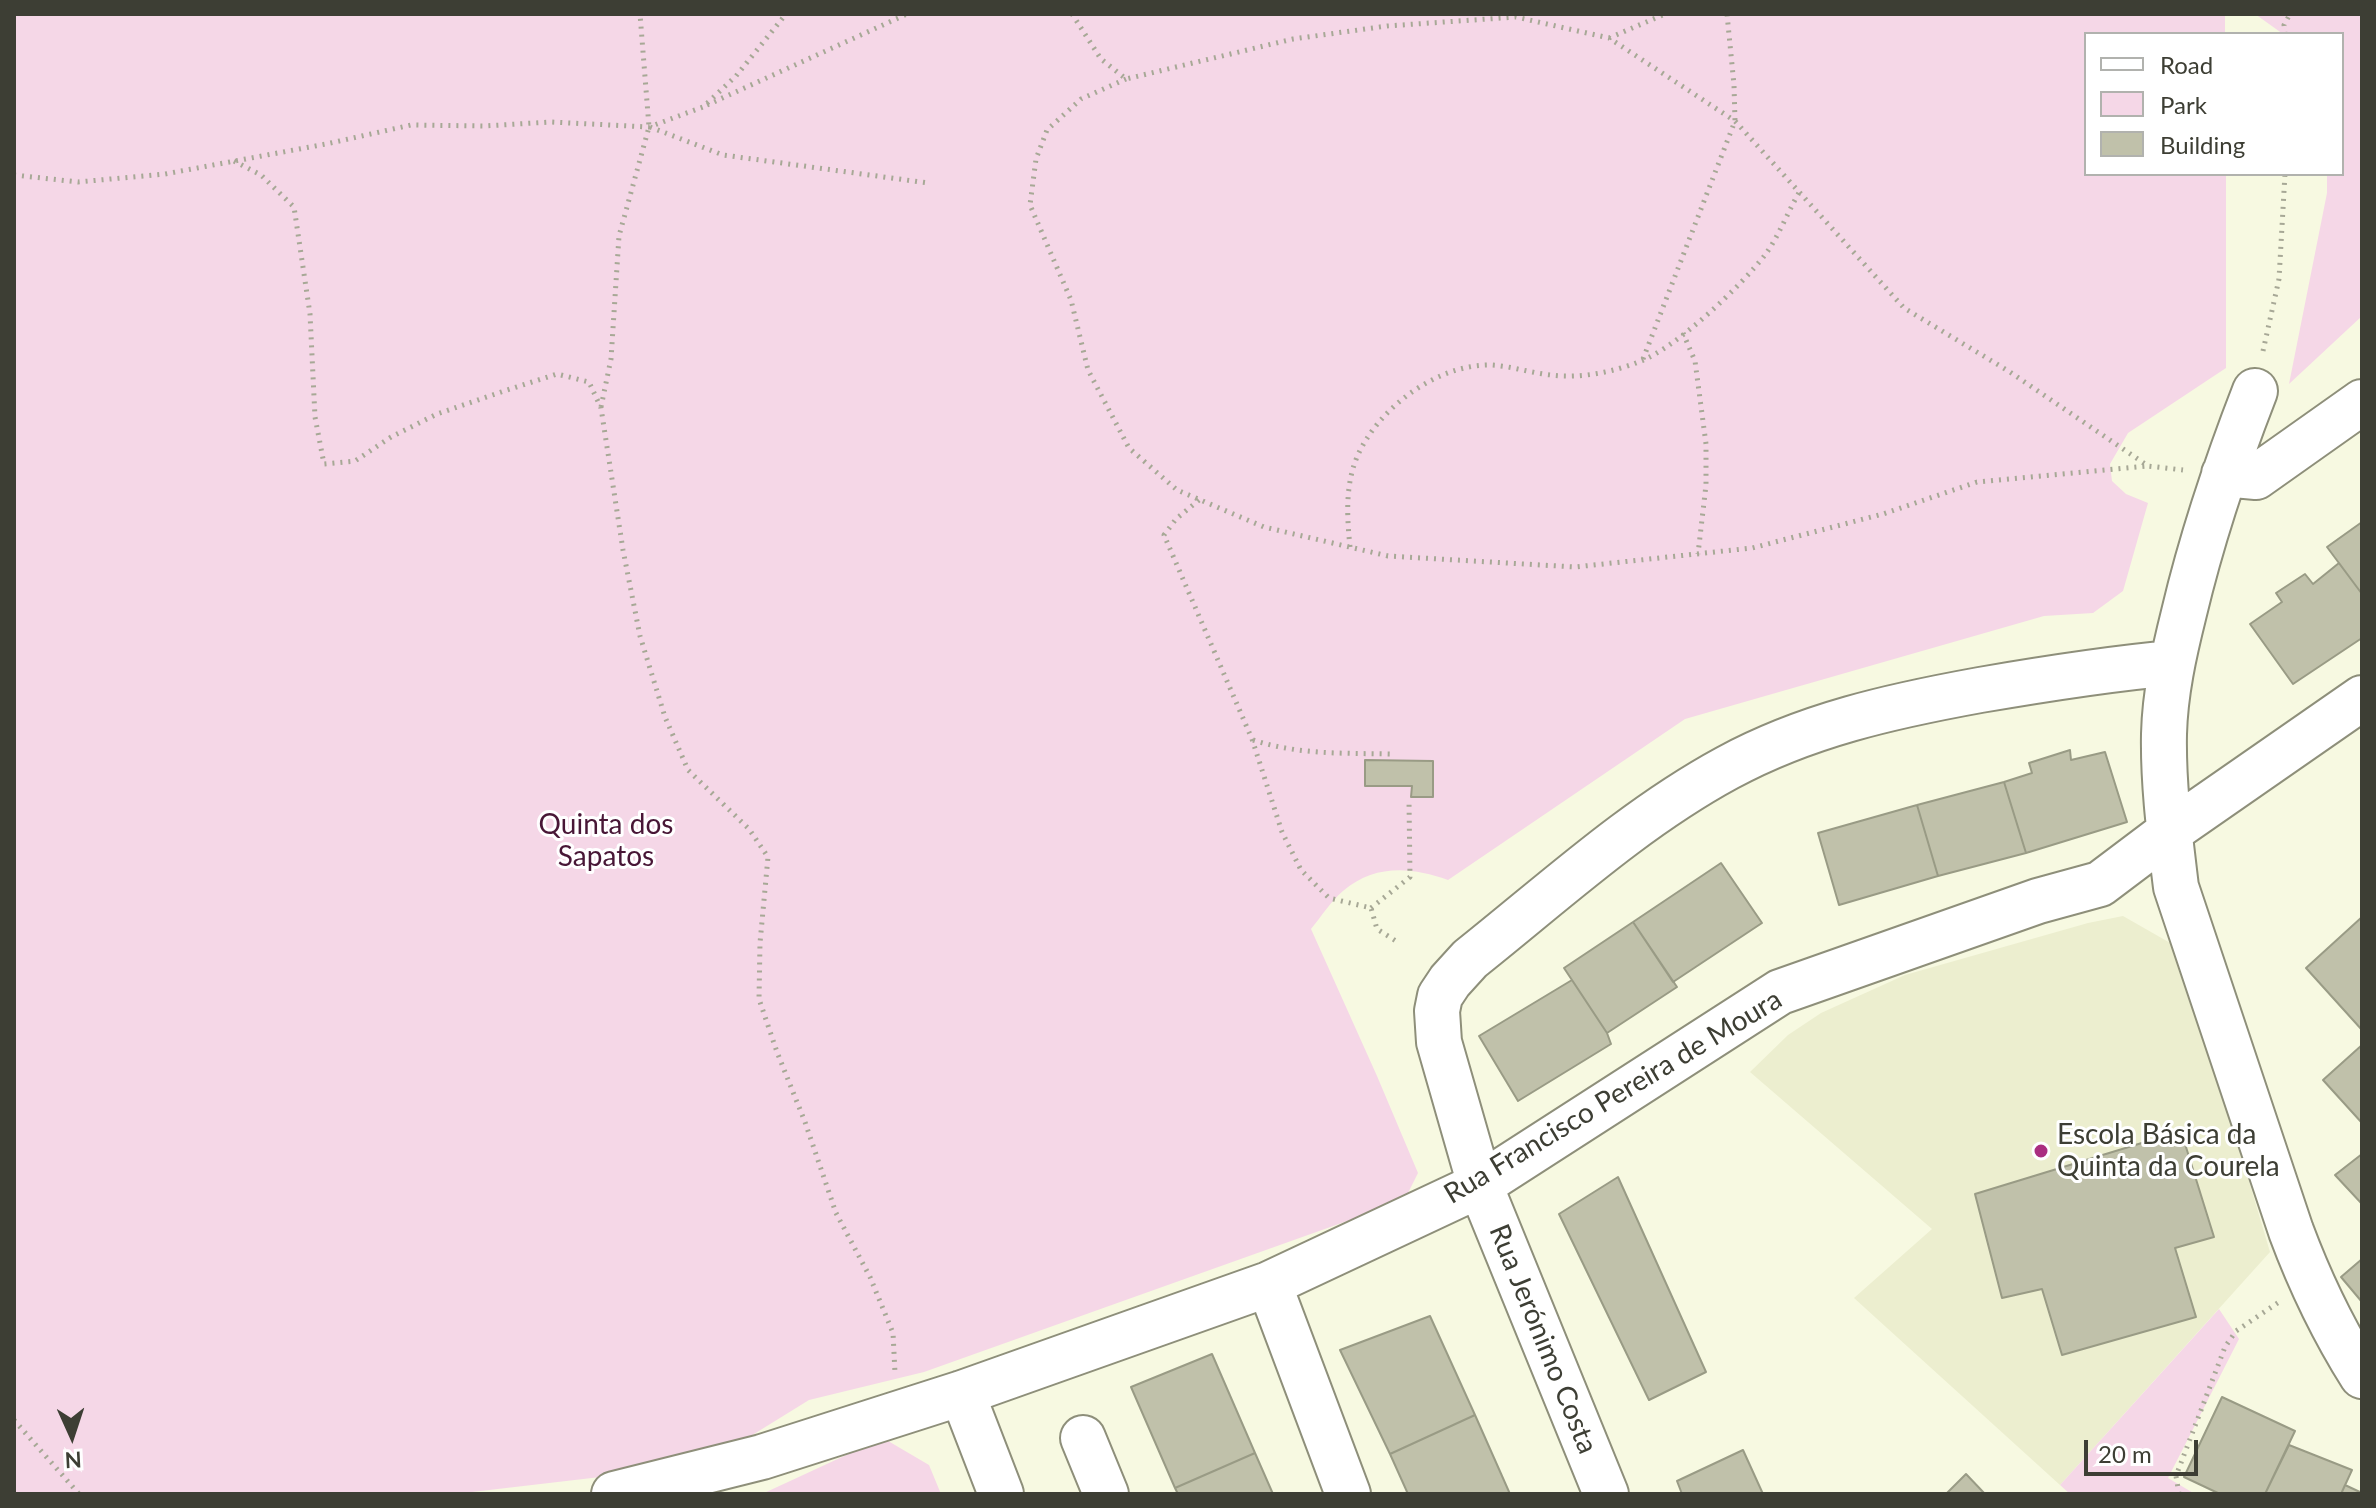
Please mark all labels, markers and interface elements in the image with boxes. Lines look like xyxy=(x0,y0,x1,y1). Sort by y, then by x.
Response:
legend xyxy=(2084,32,2344,176)
text: Road xyxy=(2160,50,2213,79)
text: Park xyxy=(2160,90,2207,119)
text: Building xyxy=(2160,130,2245,159)
park label: Quinta dos Sapatos xyxy=(539,808,673,874)
street label: Rua Francisco Pereira de Moura xyxy=(1438,983,1788,1211)
place label: Escola Básica da Quinta da Courela xyxy=(2057,1118,2280,1184)
marker: Escola Básica da Quinta da Courela xyxy=(2032,1142,2050,1160)
street label: Rua Jerónimo Costa xyxy=(1482,1220,1604,1458)
north arrow xyxy=(32,1396,112,1476)
scale bar xyxy=(2088,1424,2202,1474)
text: 20 m xyxy=(2098,1439,2152,1468)
text: N xyxy=(64,1447,82,1474)

